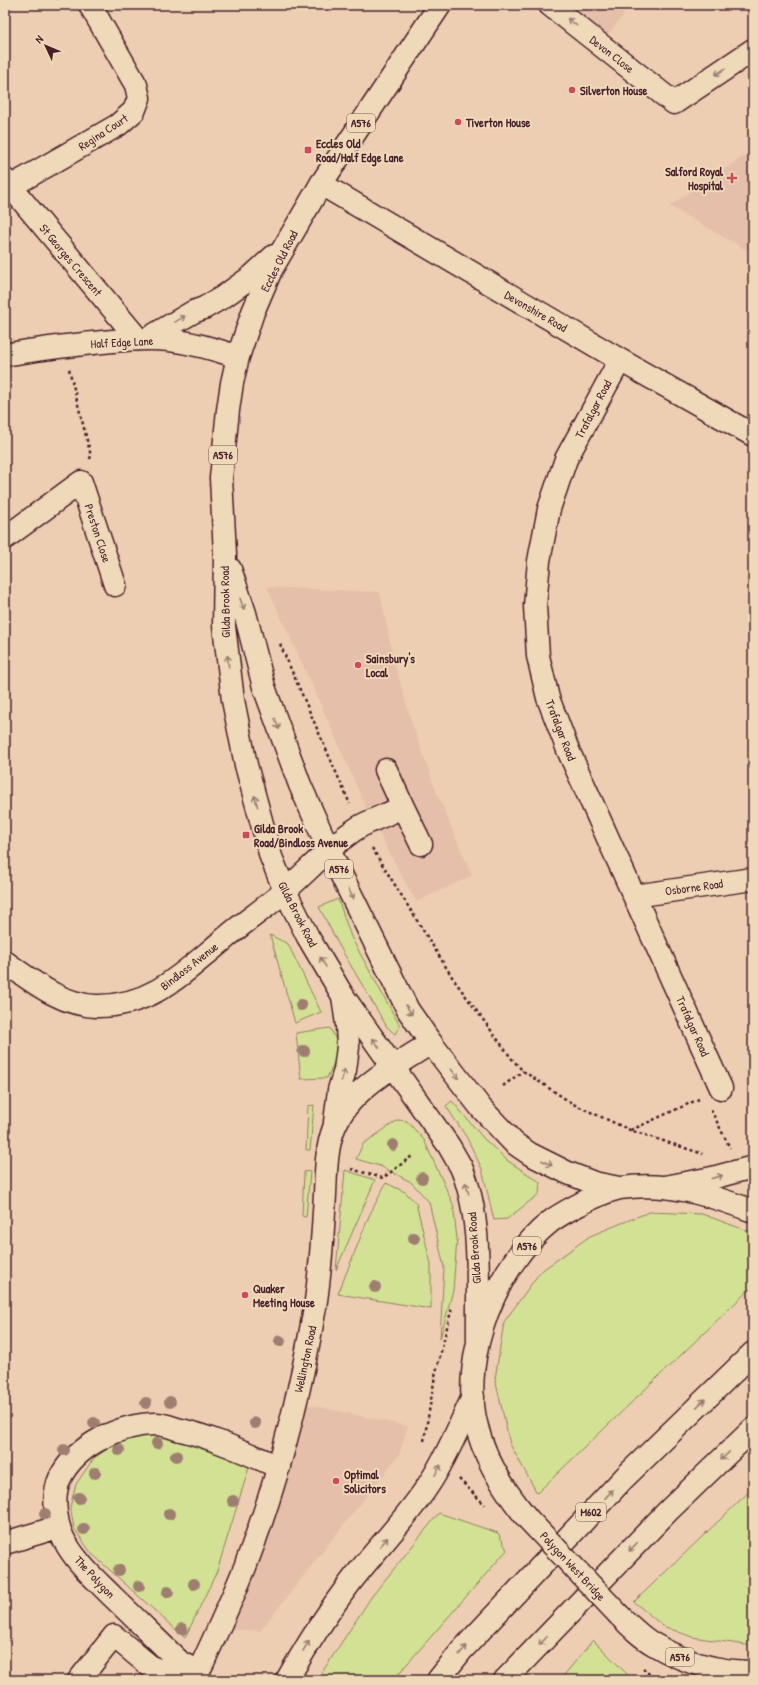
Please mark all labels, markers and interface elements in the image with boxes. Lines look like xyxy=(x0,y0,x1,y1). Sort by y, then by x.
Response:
one-way arrow xyxy=(566,18,577,26)
north arrow xyxy=(26,26,66,66)
street label: Devon Close xyxy=(586,31,638,77)
text: N xyxy=(32,32,46,46)
one-way arrow xyxy=(715,67,726,76)
place label: Silverton House xyxy=(580,82,648,99)
marker: Silverton House xyxy=(567,85,577,95)
street label: Regina Court xyxy=(75,109,132,154)
road number: A576 xyxy=(347,114,375,132)
place label: Tiverton House xyxy=(465,114,531,131)
marker: Tiverton House xyxy=(453,117,463,127)
place label: Eccles Old Road/Half Edge Lane xyxy=(316,135,404,167)
marker: Eccles Old Road/Half Edge Lane xyxy=(303,145,313,155)
place label: Salford Royal Hospital xyxy=(665,163,724,195)
marker: Salford Royal Hospital xyxy=(726,172,738,184)
street label: St Georges Crescent xyxy=(36,220,107,300)
street label: Eccles Old Road xyxy=(256,227,302,295)
street label: Devonshire Road xyxy=(502,286,571,336)
one-way arrow xyxy=(174,315,186,323)
street label: Half Edge Lane xyxy=(90,332,154,352)
street label: Trafalgar Road xyxy=(570,376,616,441)
road number: A576 xyxy=(209,446,237,464)
street label: Preston Close xyxy=(81,501,116,565)
street label: Gilda Brook Road xyxy=(216,566,234,638)
one-way arrow xyxy=(238,598,246,610)
place label: Sainsbury's Local xyxy=(366,650,415,681)
one-way arrow xyxy=(224,655,232,668)
marker: Sainsbury's Local xyxy=(353,660,363,670)
street label: Trafalgar Road xyxy=(542,697,581,763)
one-way arrow xyxy=(273,717,281,729)
one-way arrow xyxy=(252,795,259,808)
place label: Gilda Brook Road/Bindloss Avenue xyxy=(254,820,348,851)
marker: Gilda Brook Road/Bindloss Avenue xyxy=(241,830,251,840)
road number: A576 xyxy=(325,860,353,878)
street label: Osborne Road xyxy=(664,874,724,899)
street label: Gilda Brook Road xyxy=(274,878,322,950)
one-way arrow xyxy=(348,888,355,900)
street label: Bindloss Avenue xyxy=(156,938,222,994)
one-way arrow xyxy=(319,956,327,968)
street label: Trafalgar Road xyxy=(672,993,714,1059)
one-way arrow xyxy=(405,1004,413,1016)
one-way arrow xyxy=(372,1038,380,1049)
one-way arrow xyxy=(451,1068,459,1079)
one-way arrow xyxy=(340,1069,347,1082)
one-way arrow xyxy=(541,1160,553,1167)
one-way arrow xyxy=(710,1173,723,1180)
one-way arrow xyxy=(463,1182,470,1195)
street label: Gilda Brook Road xyxy=(463,1211,485,1284)
road number: A576 xyxy=(513,1237,541,1255)
place label: Quaker Meeting House xyxy=(253,1280,315,1312)
marker: Quaker Meeting House xyxy=(240,1290,250,1300)
street label: Wellington Road xyxy=(290,1324,320,1394)
one-way arrow xyxy=(696,1398,706,1408)
one-way arrow xyxy=(720,1451,730,1461)
one-way arrow xyxy=(434,1464,442,1476)
place label: Optimal Solicitors xyxy=(344,1466,386,1497)
marker: Optimal Solicitors xyxy=(331,1476,341,1486)
one-way arrow xyxy=(604,1489,613,1499)
road number: M602 xyxy=(576,1503,606,1521)
street label: Polygon West Bridge xyxy=(536,1528,610,1605)
one-way arrow xyxy=(379,1537,388,1547)
one-way arrow xyxy=(629,1542,638,1552)
street label: The Polygon xyxy=(71,1552,119,1602)
one-way arrow xyxy=(538,1636,547,1646)
one-way arrow xyxy=(303,1640,311,1652)
one-way arrow xyxy=(458,1645,467,1655)
road number: A576 xyxy=(666,1648,694,1666)

